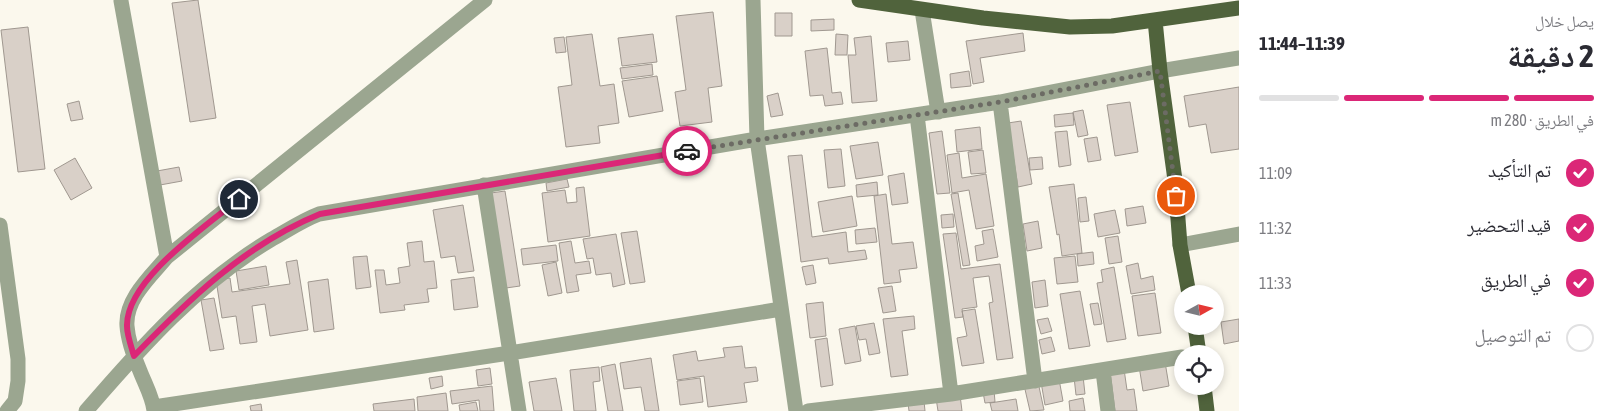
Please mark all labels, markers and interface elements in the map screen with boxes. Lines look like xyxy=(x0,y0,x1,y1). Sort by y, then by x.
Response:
text: يصل خلال xyxy=(1535,12,1594,30)
text: 11:39–11:44 xyxy=(1259,32,1345,54)
text: 2 دقيقة xyxy=(1507,37,1594,74)
text: في الطريق · 280 m xyxy=(1491,111,1594,129)
courier xyxy=(662,126,712,176)
icon: car xyxy=(673,137,701,165)
text: تم التأكيد xyxy=(1488,159,1551,181)
icon: check xyxy=(1566,159,1594,187)
text: 11:09 xyxy=(1259,164,1292,182)
pin xyxy=(1155,175,1197,217)
pin xyxy=(218,178,260,220)
icon: bag xyxy=(1162,182,1190,210)
icon: home xyxy=(225,185,253,213)
text: قيد التحضير xyxy=(1467,214,1551,236)
icon: check xyxy=(1566,214,1594,242)
text: 11:32 xyxy=(1259,219,1292,237)
text: في الطريق xyxy=(1480,269,1551,291)
icon: check xyxy=(1566,269,1594,297)
text: 11:33 xyxy=(1259,274,1292,292)
north arrow xyxy=(1174,285,1224,335)
map controls xyxy=(1174,285,1224,395)
text: تم التوصيل xyxy=(1475,324,1551,346)
button: locate xyxy=(1174,345,1224,395)

